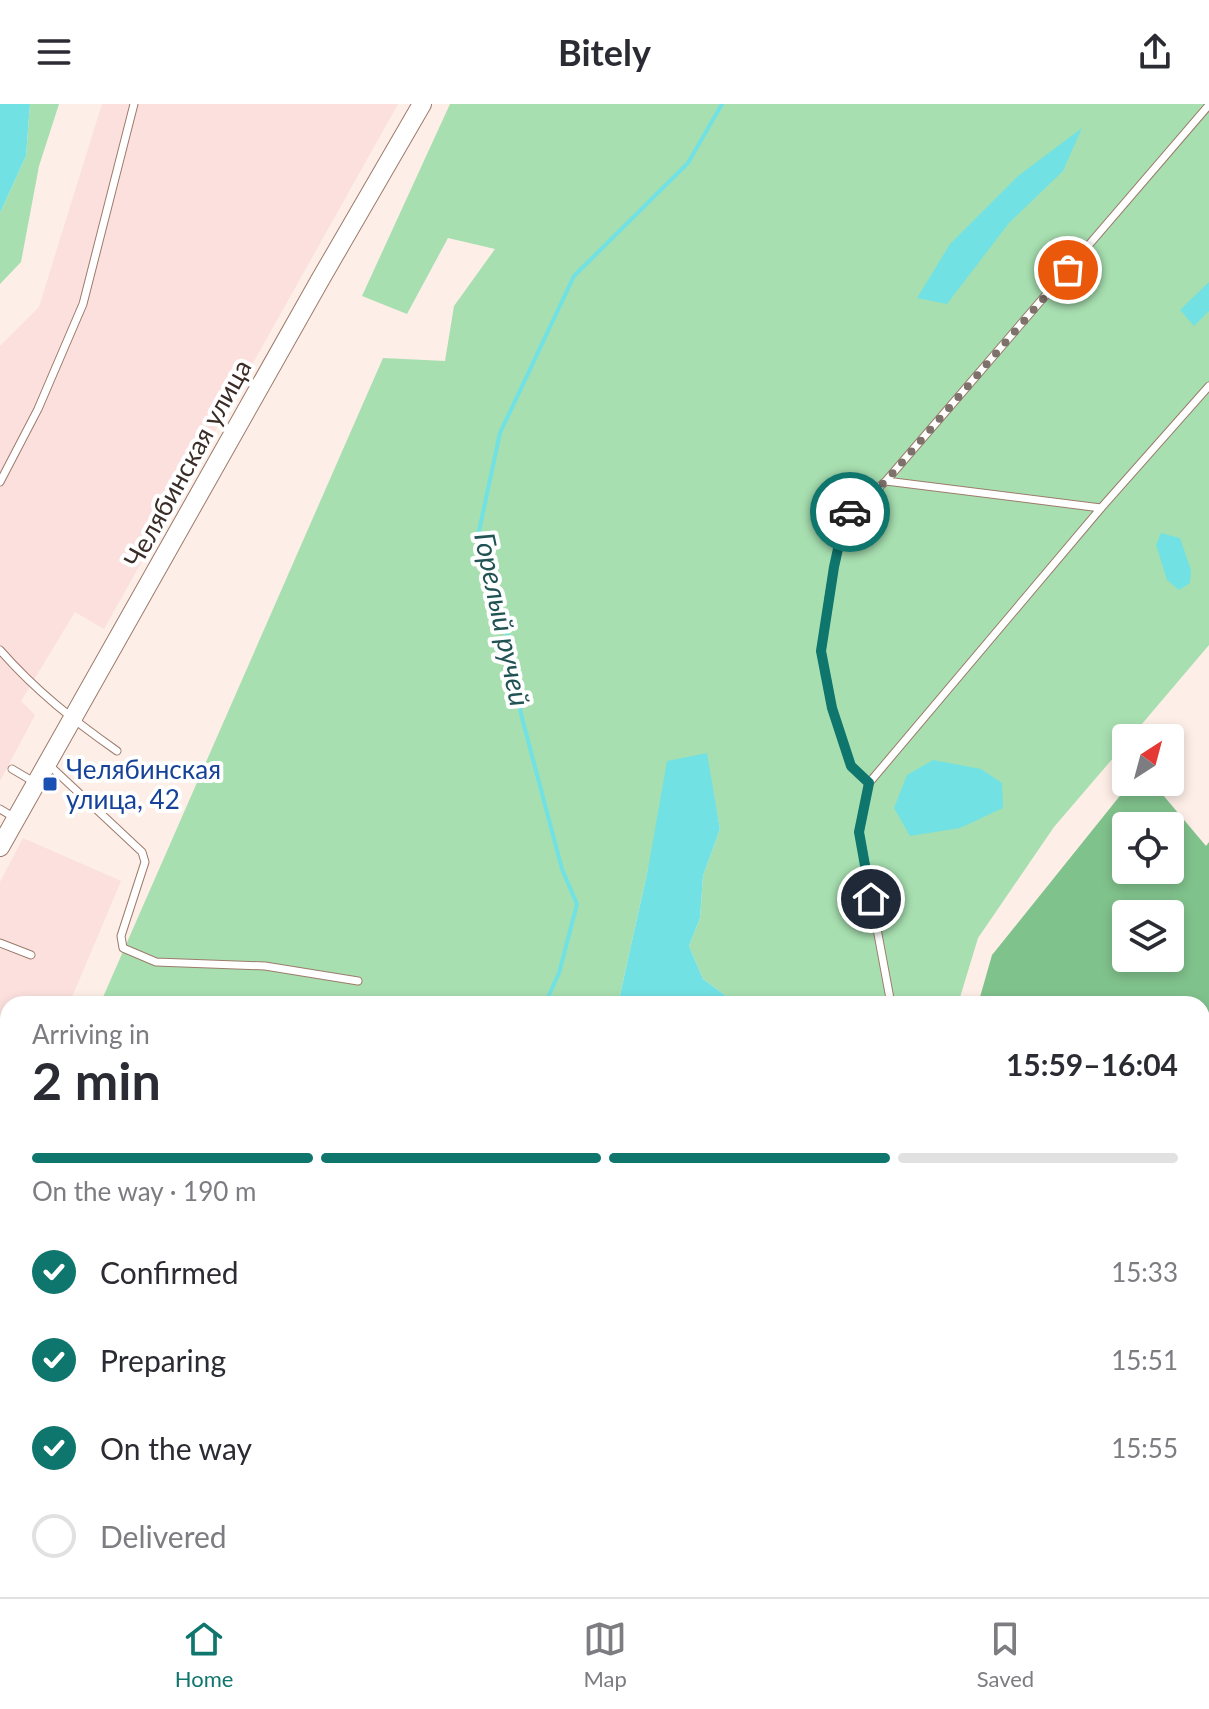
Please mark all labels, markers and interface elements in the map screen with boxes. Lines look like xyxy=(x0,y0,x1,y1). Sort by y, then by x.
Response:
icon: menu xyxy=(32,30,76,74)
text: Bitely xyxy=(558,30,651,74)
icon: share xyxy=(1133,30,1177,74)
pin xyxy=(1034,236,1102,304)
icon: bag xyxy=(1046,248,1090,292)
street label: Челябинская улица xyxy=(117,354,257,572)
courier xyxy=(810,472,890,552)
icon: car xyxy=(828,490,872,534)
water label: Горелый ручей xyxy=(468,529,538,709)
north arrow xyxy=(1112,724,1184,796)
map controls xyxy=(1112,724,1184,972)
place label: Челябинская улица, 42 xyxy=(66,753,221,815)
marker: Челябинская улица, 42 xyxy=(41,775,59,793)
button: locate xyxy=(1112,812,1184,884)
pin xyxy=(837,865,905,933)
icon: home xyxy=(849,877,893,921)
button: layers xyxy=(1112,900,1184,972)
text: Arriving in xyxy=(32,1018,150,1050)
text: 15:59–16:04 xyxy=(1006,1046,1178,1082)
text: 2 min xyxy=(32,1049,161,1111)
text: On the way · 190 m xyxy=(32,1175,256,1207)
icon: check xyxy=(32,1250,76,1294)
text: Confirmed xyxy=(100,1254,239,1290)
text: 15:33 xyxy=(1111,1256,1178,1288)
icon: check xyxy=(32,1338,76,1382)
text: Preparing xyxy=(100,1342,226,1378)
text: 15:51 xyxy=(1111,1344,1178,1376)
icon: check xyxy=(32,1426,76,1470)
text: On the way xyxy=(100,1430,252,1466)
text: 15:55 xyxy=(1111,1432,1178,1464)
text: Delivered xyxy=(100,1518,227,1554)
tab: Home xyxy=(175,1617,233,1692)
tab: Map xyxy=(583,1617,627,1692)
tab: Saved xyxy=(977,1617,1034,1692)

